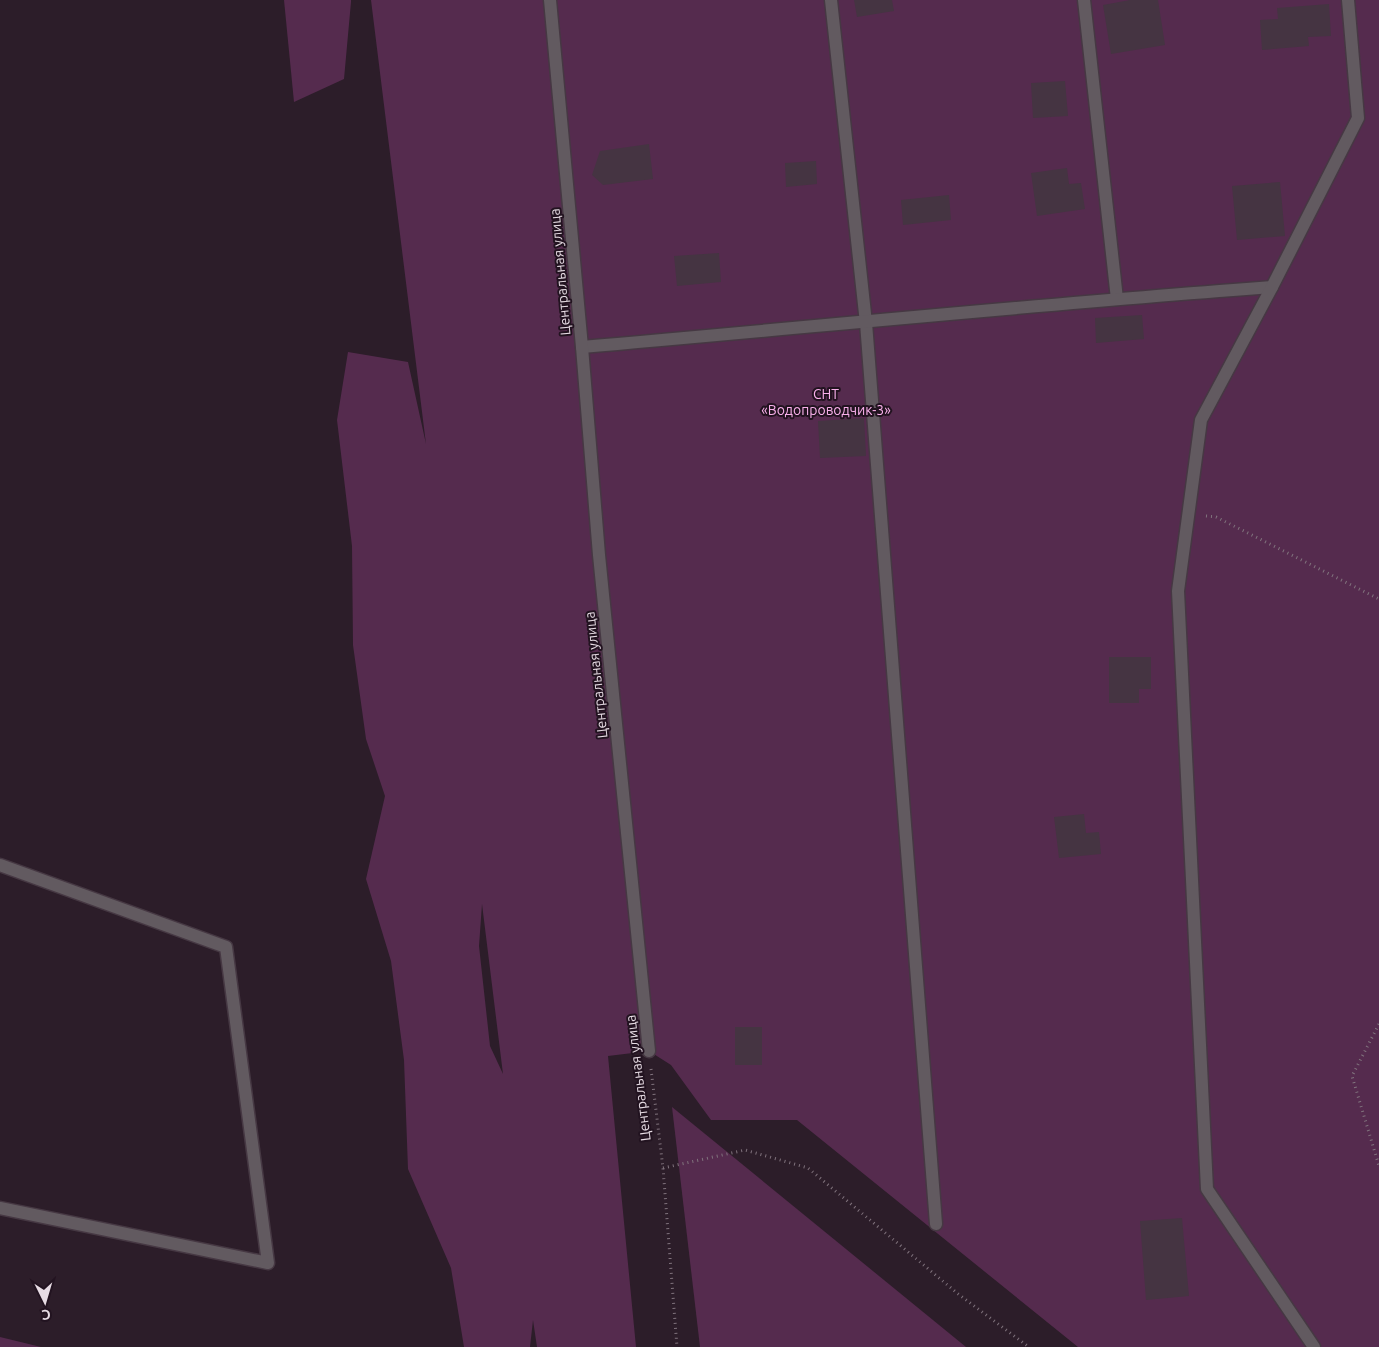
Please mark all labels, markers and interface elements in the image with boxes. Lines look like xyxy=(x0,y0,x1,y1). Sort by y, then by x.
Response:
street label: Центральная улица xyxy=(546,208,574,336)
park label: СНТ «Водопроводчик-3» xyxy=(761,386,891,418)
street label: Центральная улица xyxy=(581,611,611,739)
street label: Центральная улица xyxy=(622,1014,654,1142)
north arrow xyxy=(20,1277,70,1327)
text: С xyxy=(41,1307,51,1323)

